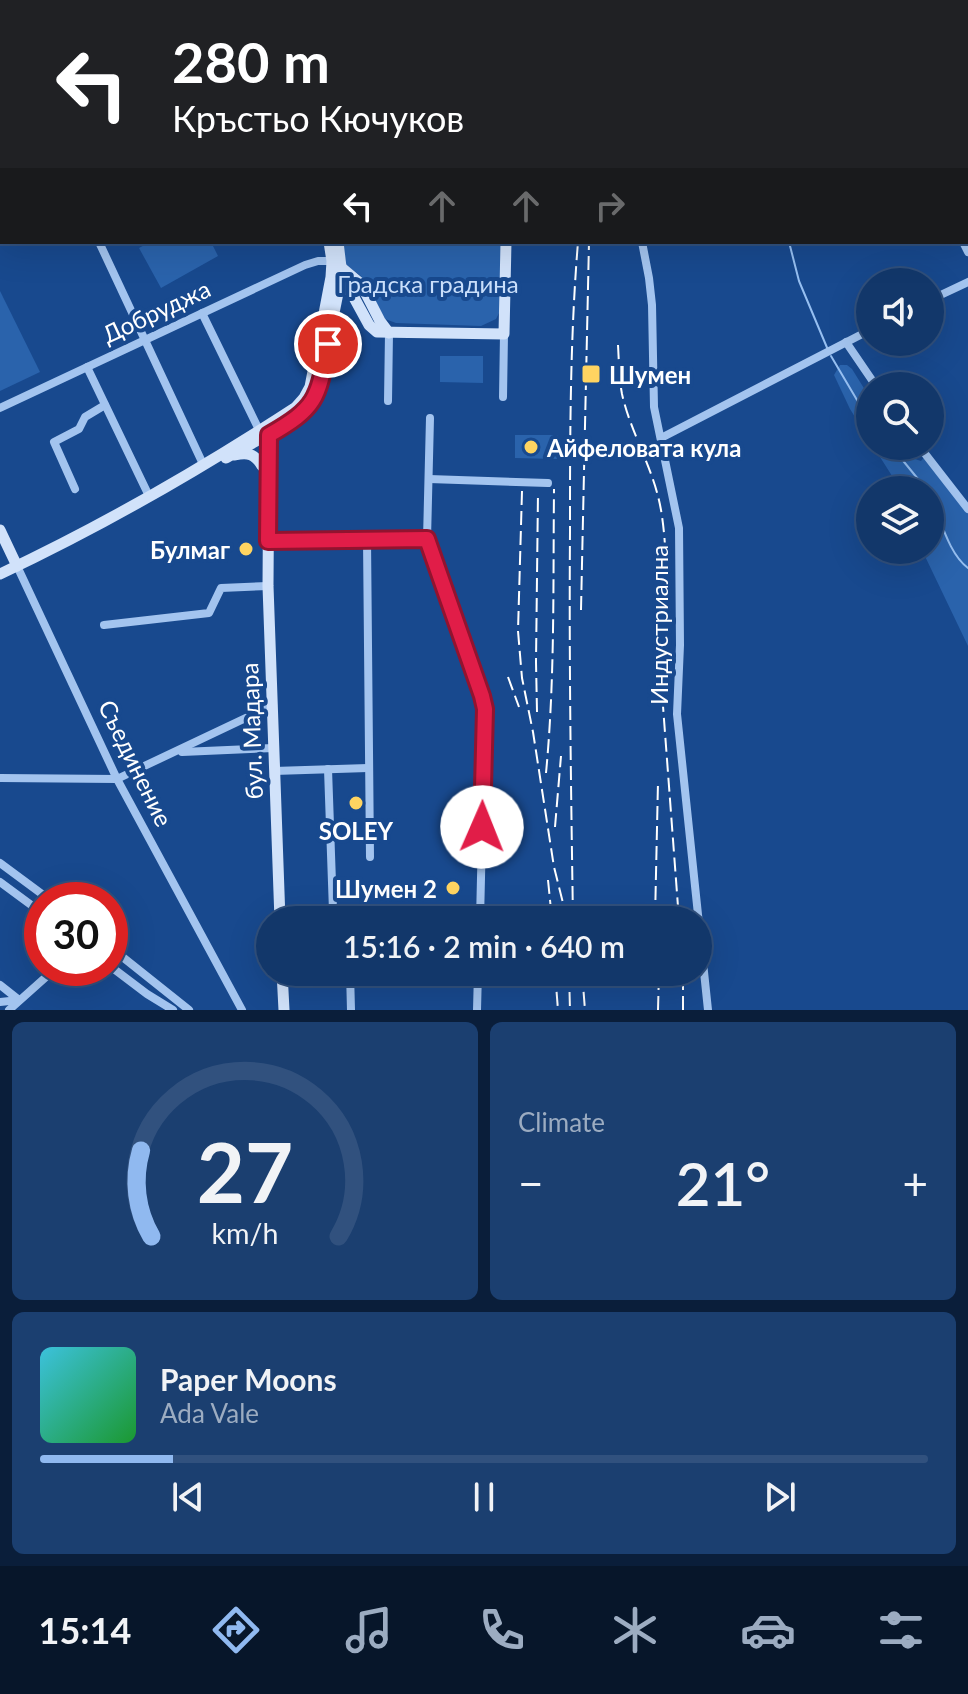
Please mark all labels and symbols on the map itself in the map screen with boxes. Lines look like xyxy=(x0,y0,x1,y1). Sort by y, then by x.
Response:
park label: Градска градина xyxy=(337,269,519,298)
street label: Добруджа xyxy=(97,273,215,349)
pin xyxy=(294,310,362,378)
place label: Шумен xyxy=(609,360,691,389)
marker: Шумен xyxy=(580,363,602,385)
place label: Айфеловата кула xyxy=(546,433,741,462)
marker: Айфеловата кула xyxy=(522,438,540,456)
place label: Булмаг xyxy=(150,535,230,564)
marker: Булмаг xyxy=(237,540,255,558)
street label: Индустриална xyxy=(644,545,673,705)
street label: бул. Мадара xyxy=(234,662,268,800)
street label: Съединение xyxy=(93,695,179,831)
position arrow xyxy=(440,785,524,869)
marker: SOLEY xyxy=(347,794,365,812)
place label: SOLEY xyxy=(319,816,394,845)
place label: Шумен 2 xyxy=(335,874,437,903)
marker: Шумен 2 xyxy=(444,879,462,897)
speed limit sign: 30 xyxy=(24,882,128,986)

